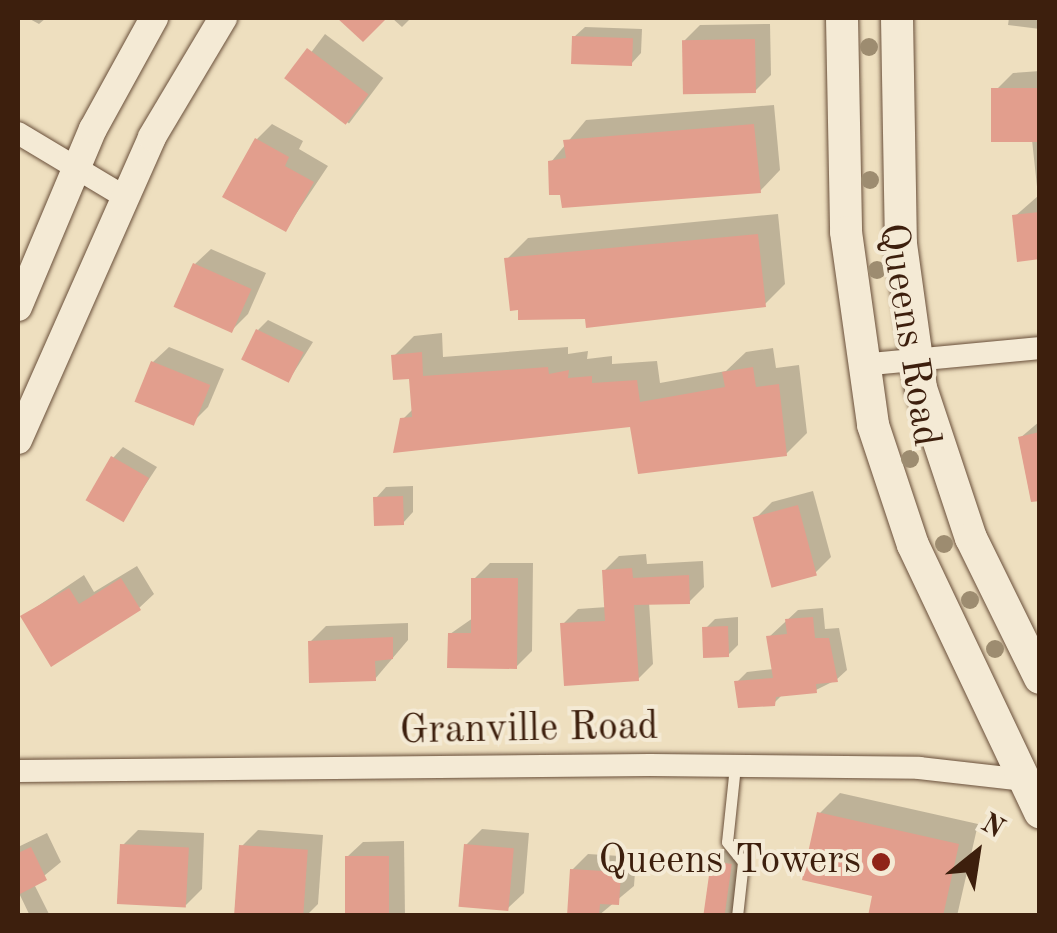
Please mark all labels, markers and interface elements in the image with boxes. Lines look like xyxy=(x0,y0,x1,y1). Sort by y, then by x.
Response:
street label: Queens Road xyxy=(867,220,949,450)
street label: Granville Road xyxy=(399,704,659,756)
north arrow xyxy=(927,803,1027,903)
text: N xyxy=(976,810,1008,844)
place label: Queens Towers xyxy=(598,838,861,886)
marker: Queens Towers xyxy=(870,851,892,873)

